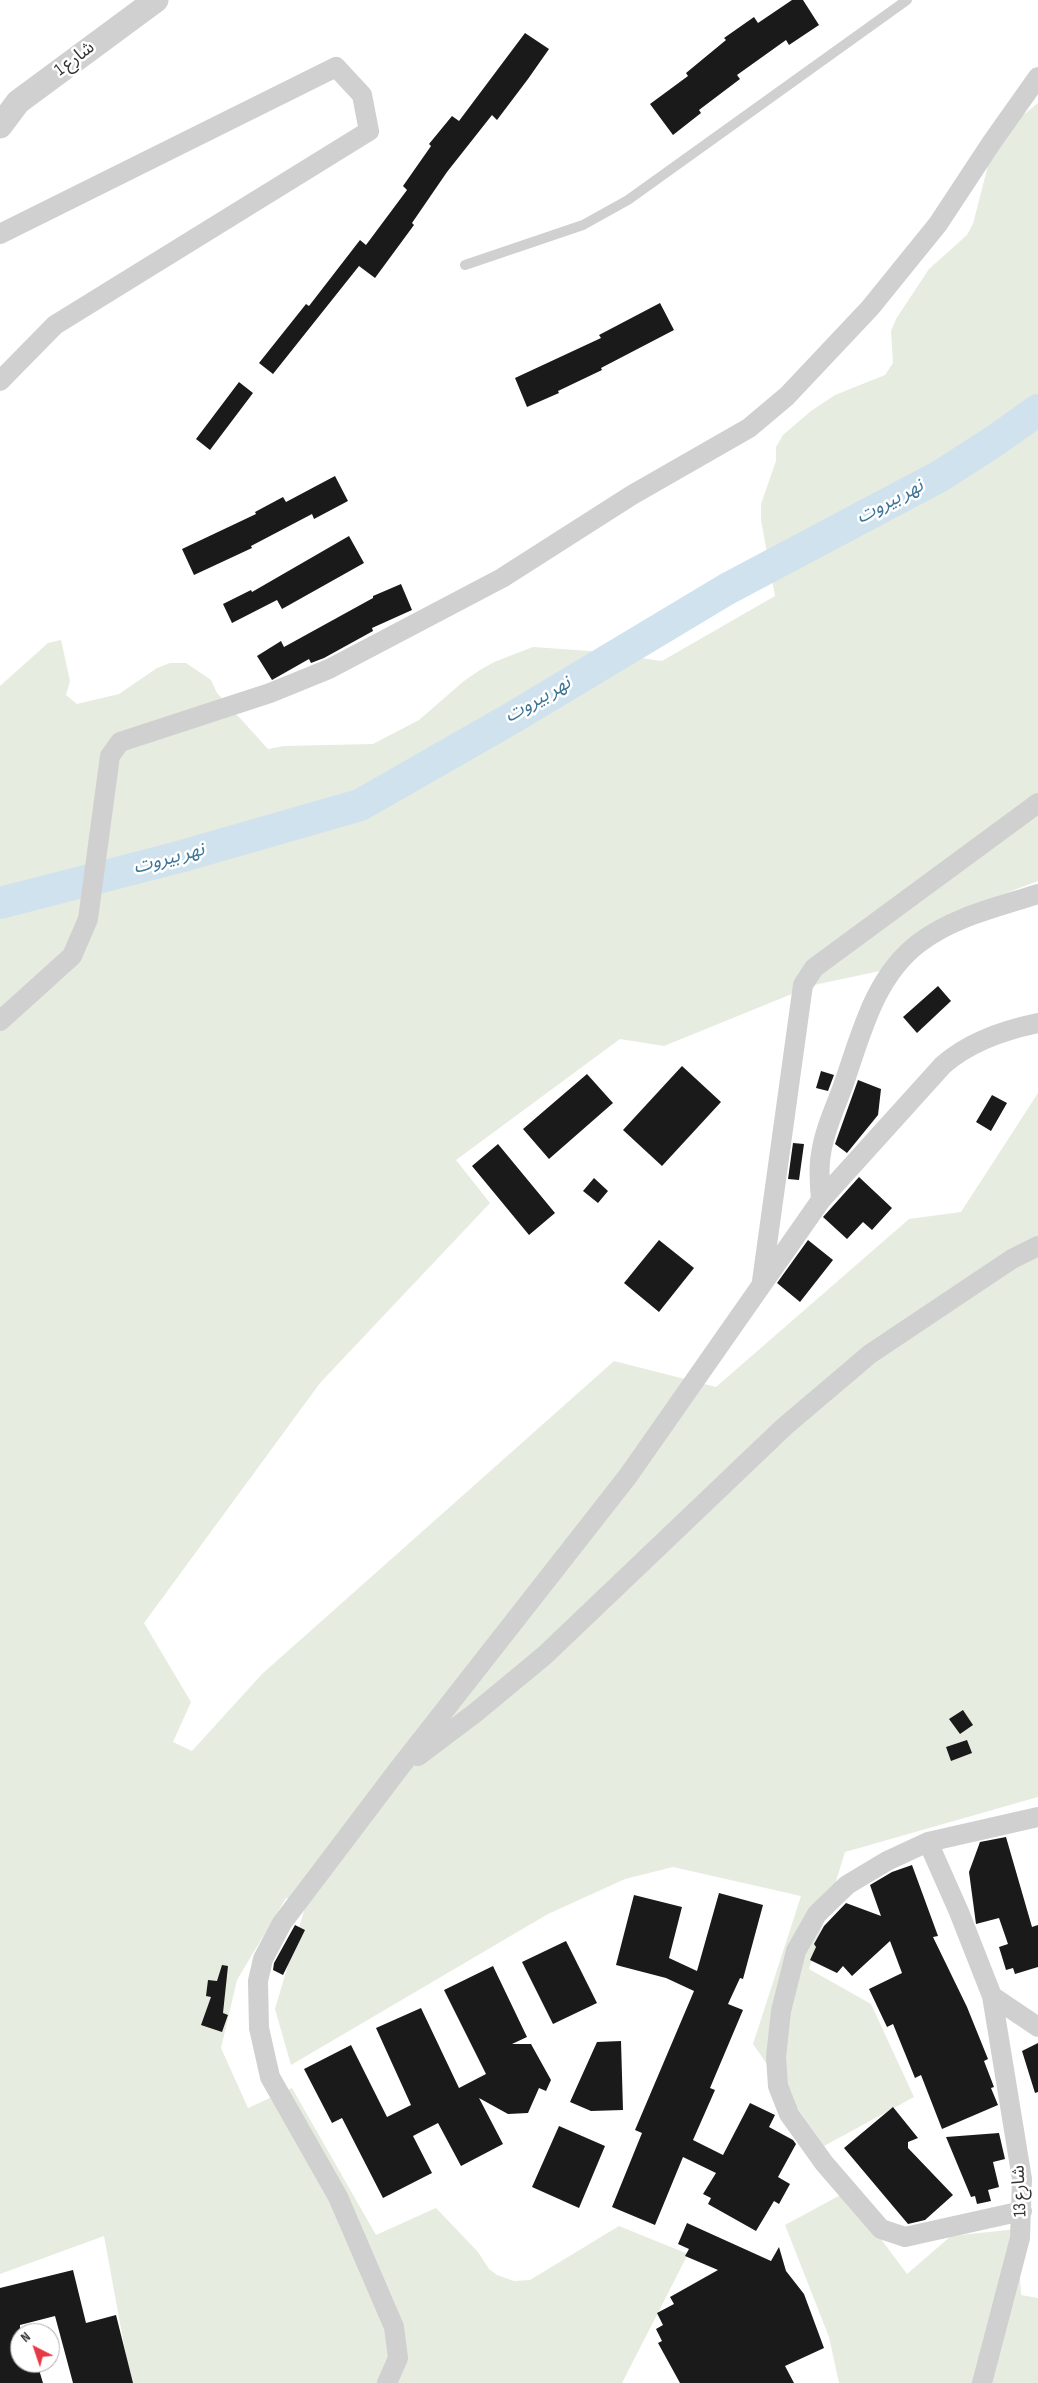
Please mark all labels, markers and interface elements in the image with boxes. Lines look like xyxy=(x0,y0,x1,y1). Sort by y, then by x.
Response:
street label: شارع 1 xyxy=(51,37,99,81)
water label: نهر بيروت xyxy=(853,475,927,529)
water label: نهر بيروت xyxy=(501,672,575,728)
water label: نهر بيروت xyxy=(131,839,207,879)
street label: شارع 13 xyxy=(1008,2165,1032,2217)
north arrow xyxy=(10,2323,60,2373)
text: N xyxy=(17,2328,34,2346)

